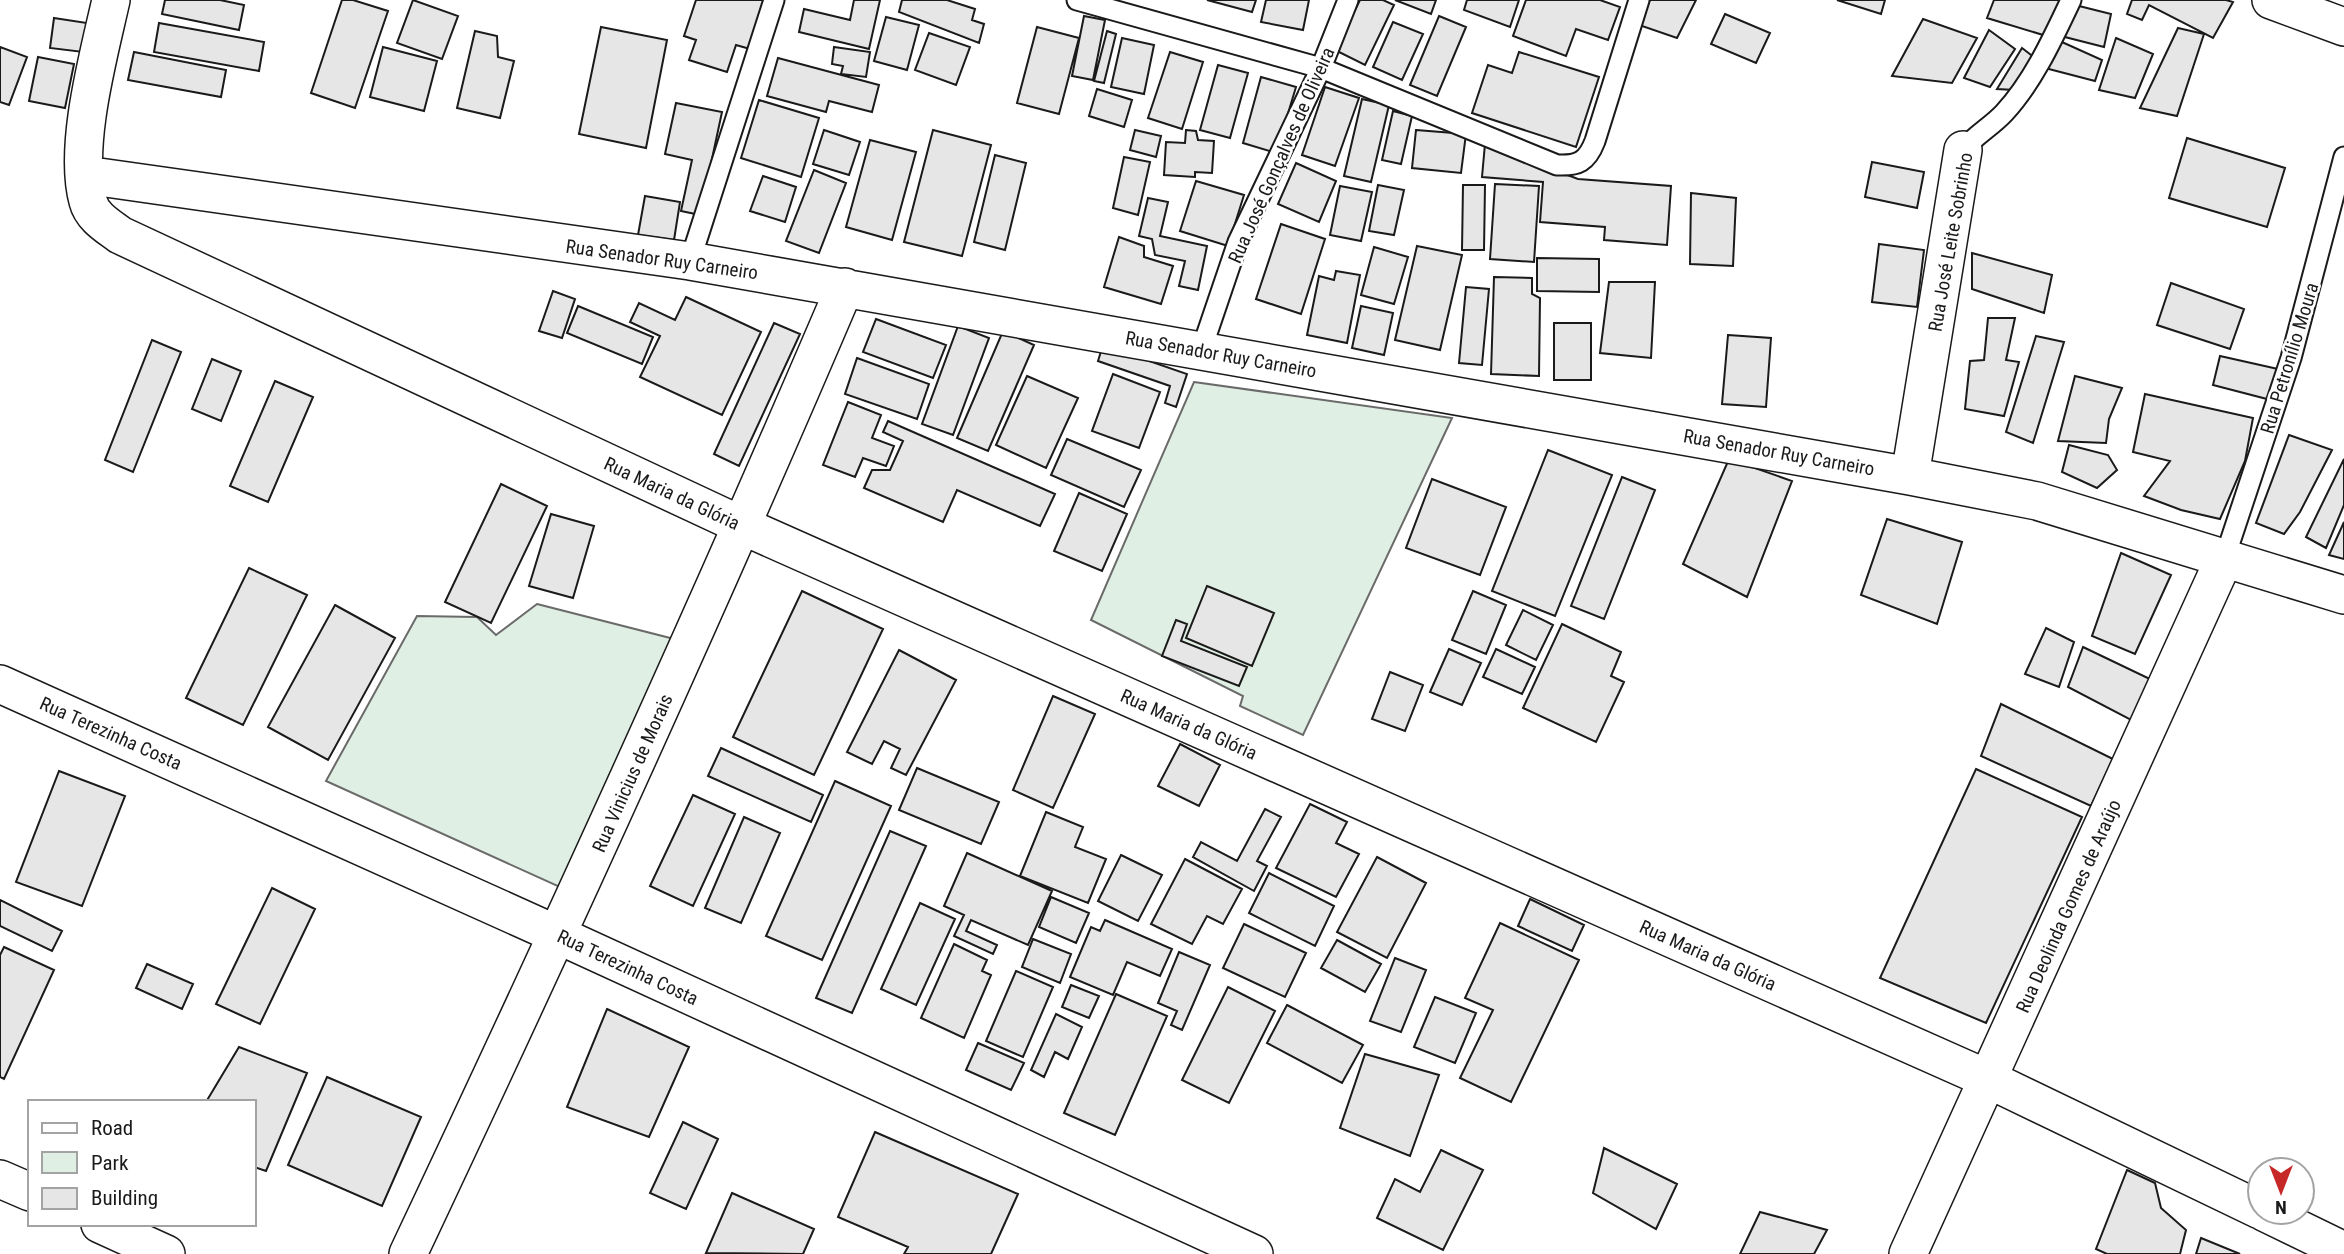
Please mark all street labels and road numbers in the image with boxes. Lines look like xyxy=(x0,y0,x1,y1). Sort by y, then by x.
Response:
street label: Rua José Gonçalves de Oliveira xyxy=(1223,44,1340,267)
street label: Rua José Leite Sobrinho xyxy=(1923,151,1978,333)
street label: Rua Senador Ruy Carneiro xyxy=(564,235,759,284)
street label: Rua Petronílio Moura xyxy=(2256,280,2323,436)
street label: Rua Senador Ruy Carneiro xyxy=(1124,326,1318,383)
street label: Rua Senador Ruy Carneiro xyxy=(1682,424,1876,481)
street label: Rua Maria da Glória xyxy=(600,452,743,535)
street label: Rua Maria da Glória xyxy=(1117,684,1261,765)
street label: Rua Vinicius de Morais xyxy=(587,691,678,856)
street label: Rua Terezinha Costa xyxy=(36,692,185,775)
street label: Rua Deolinda Gomes de Araújo xyxy=(2011,796,2126,1016)
street label: Rua Maria da Glória xyxy=(1636,915,1780,996)
street label: Rua Terezinha Costa xyxy=(554,925,702,1010)

